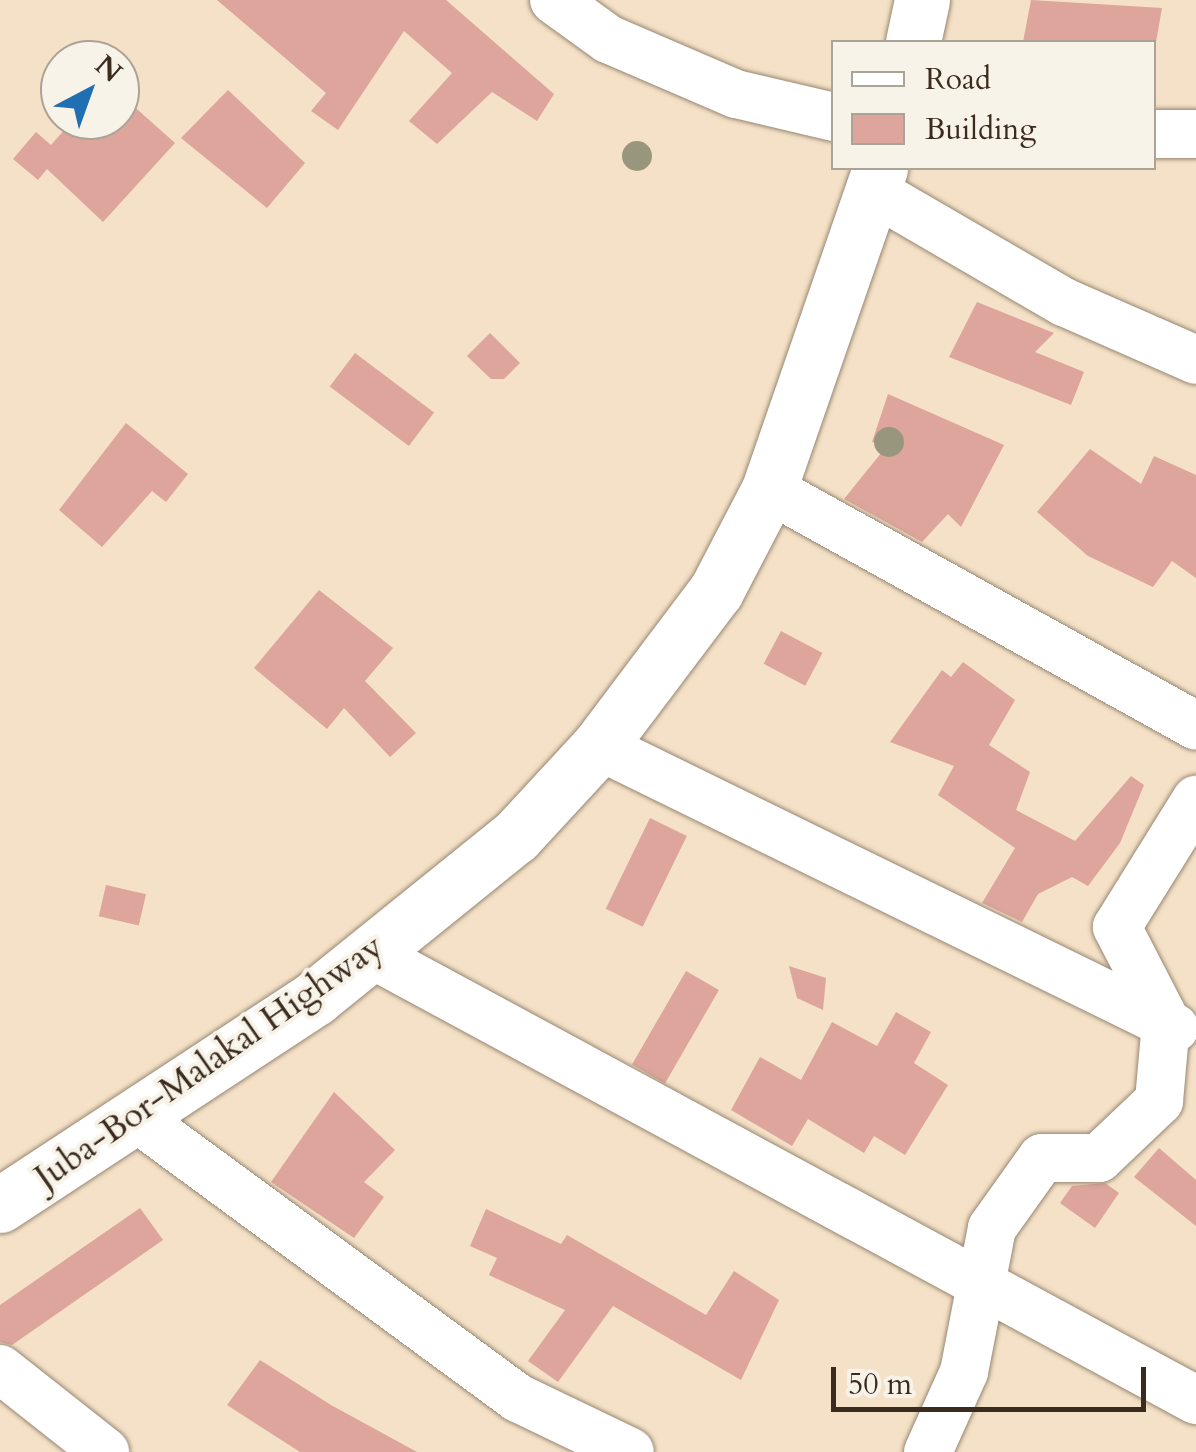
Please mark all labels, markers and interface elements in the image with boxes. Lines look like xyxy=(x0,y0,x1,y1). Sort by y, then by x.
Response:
north arrow xyxy=(40,40,140,140)
legend xyxy=(831,40,1156,170)
text: N xyxy=(87,47,130,91)
text: Road xyxy=(925,59,991,100)
text: Building xyxy=(925,109,1036,150)
street label: Juba-Bor-Malakal Highway xyxy=(27,926,391,1198)
scale bar xyxy=(836,1347,1151,1409)
text: 50 m xyxy=(848,1364,912,1405)

